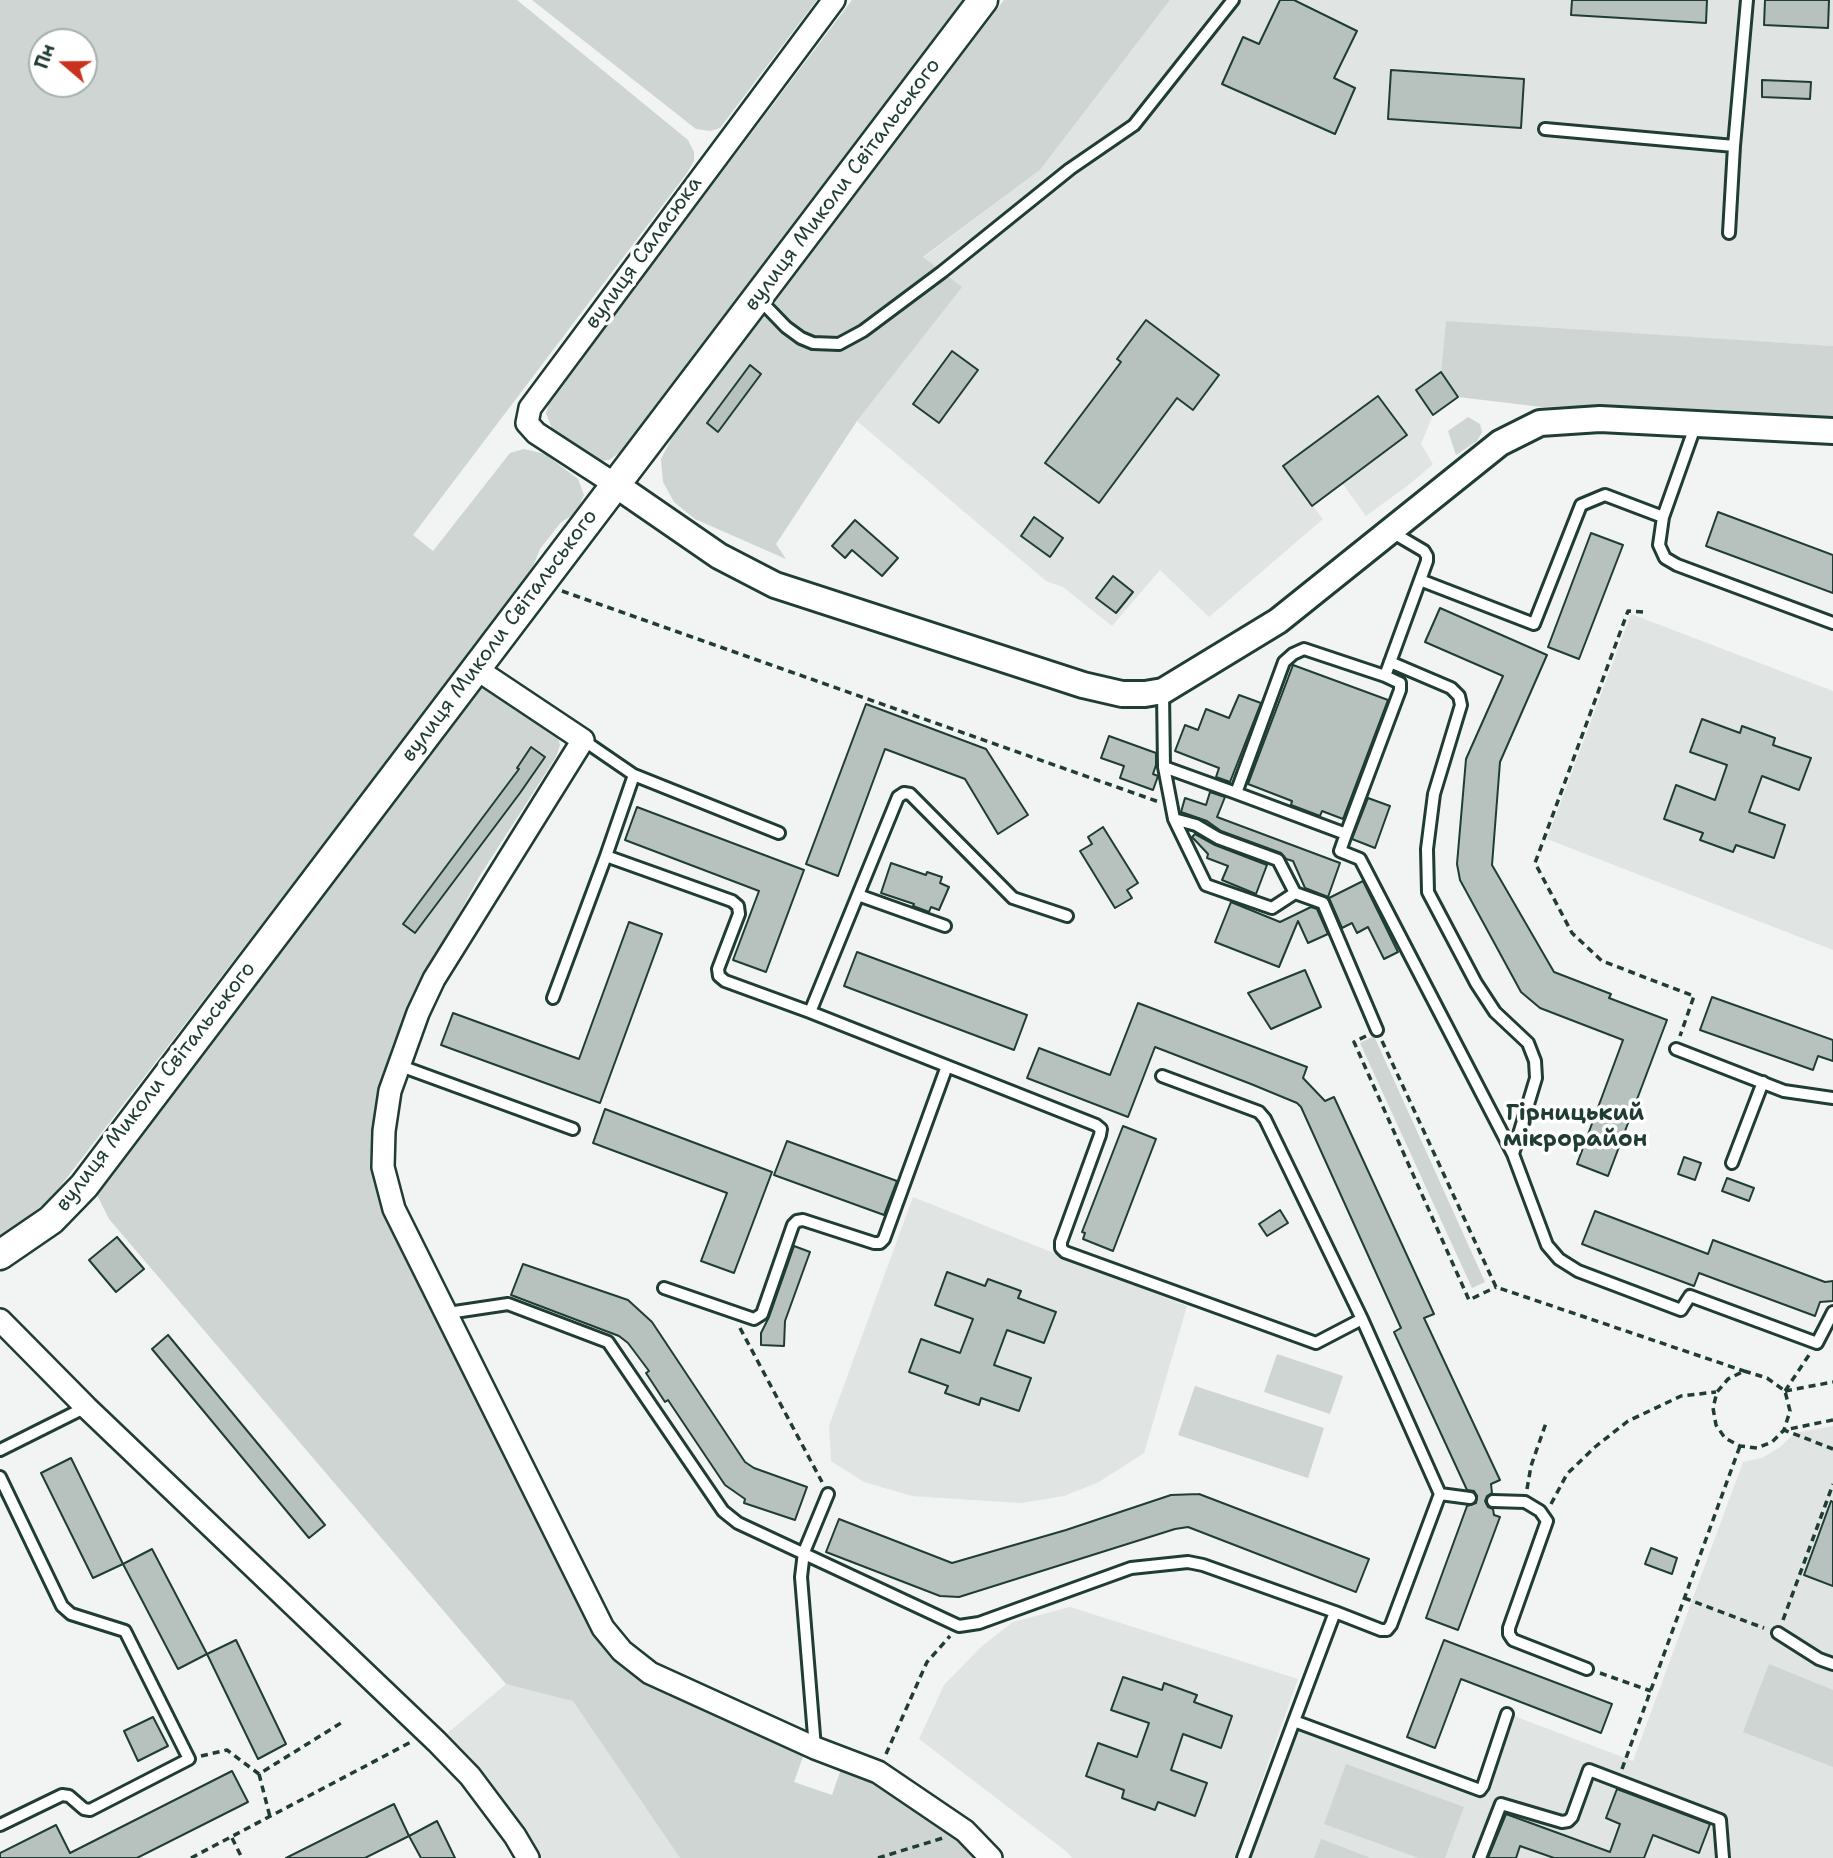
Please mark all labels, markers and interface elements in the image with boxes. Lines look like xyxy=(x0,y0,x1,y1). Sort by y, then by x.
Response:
north arrow xyxy=(28,28,98,98)
text: Пн xyxy=(29,40,61,72)
street label: вулиця Миколи Світальського xyxy=(740,54,946,316)
street label: вулиця Саласюка xyxy=(580,172,708,334)
street label: вулиця Миколи Світальського xyxy=(397,505,603,767)
street label: вулиця Миколи Світальського xyxy=(51,957,261,1217)
district label: Гірницький мікрорайон xyxy=(1503,1100,1647,1154)

